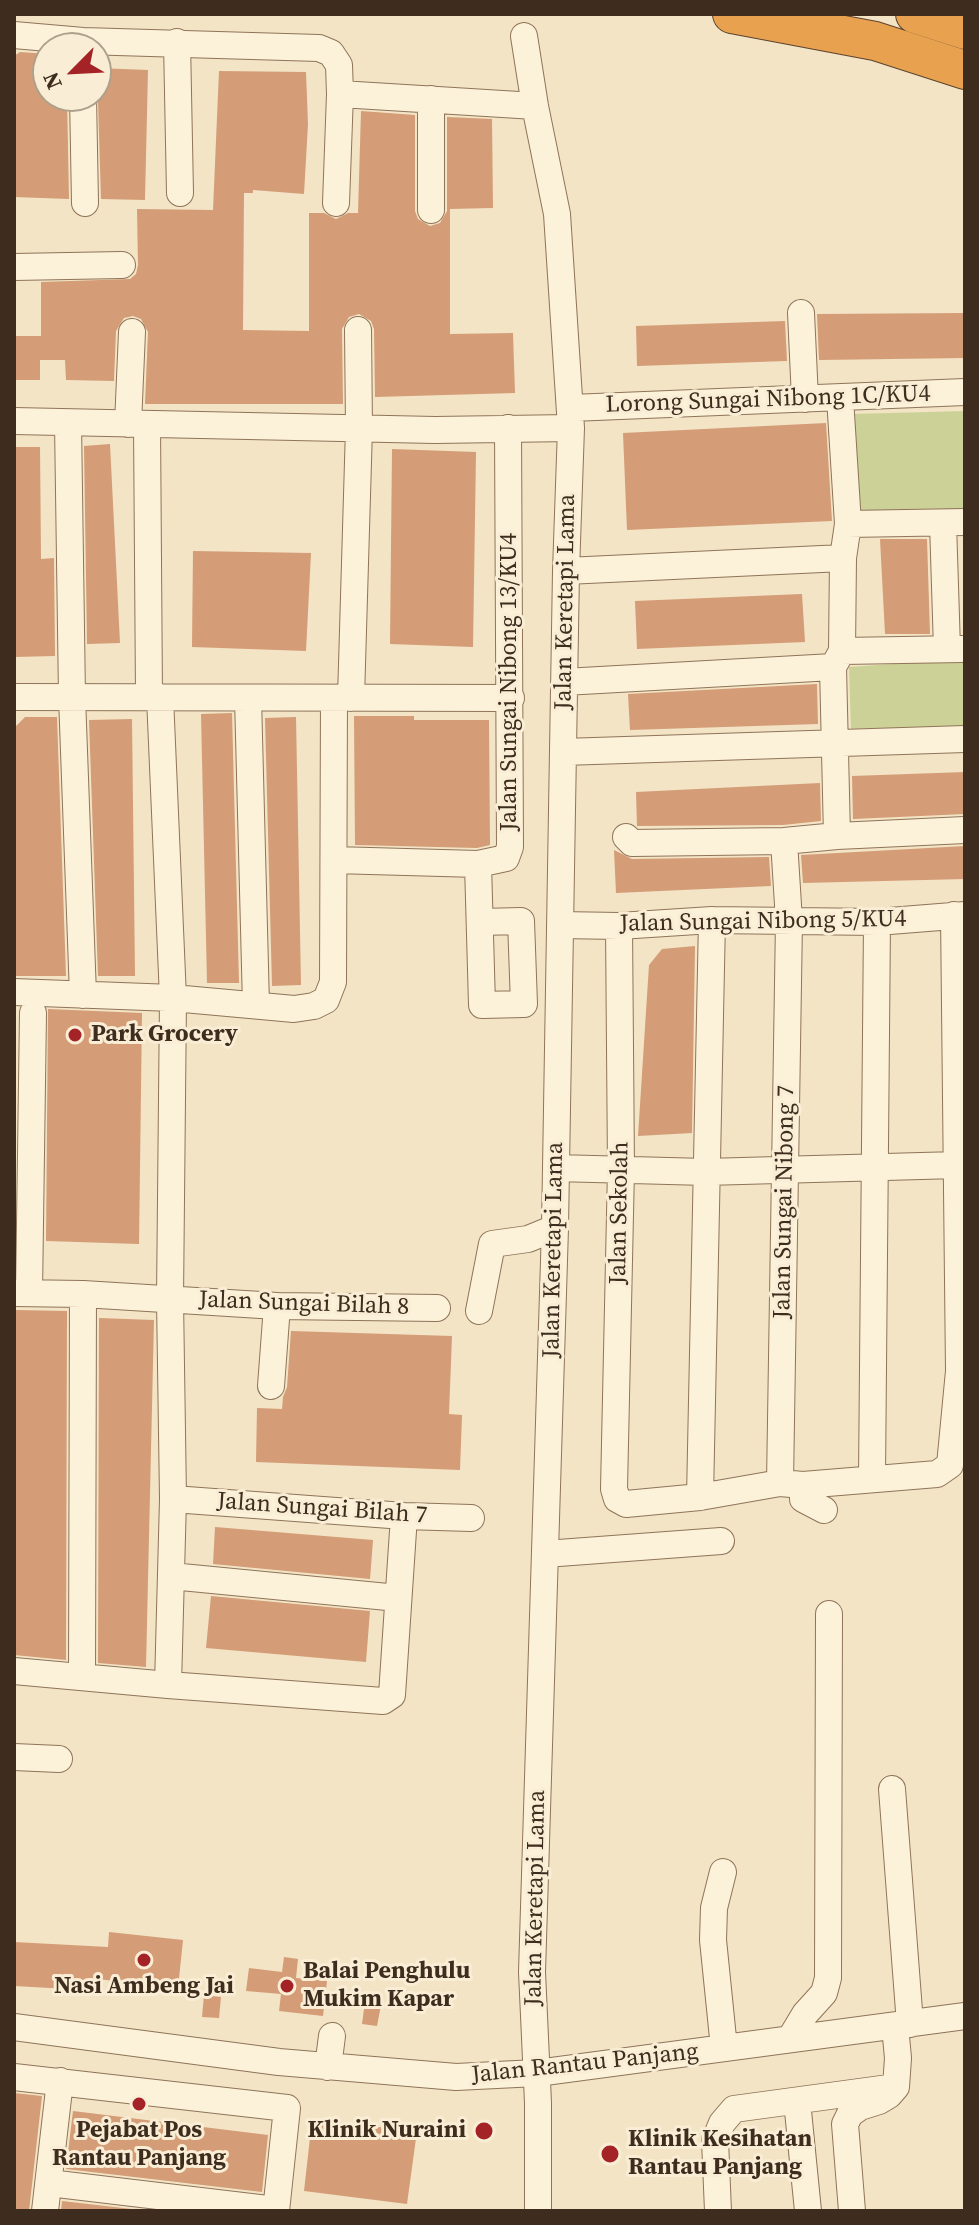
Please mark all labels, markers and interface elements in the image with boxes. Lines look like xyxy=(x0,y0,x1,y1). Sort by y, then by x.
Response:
north arrow xyxy=(32,32,112,112)
text: N xyxy=(35,68,69,94)
street label: Lorong Sungai Nibong 1C/KU4 xyxy=(605,380,931,420)
street label: Jalan Keretapi Lama xyxy=(550,494,582,710)
street label: Jalan Sungai Nibong 13/KU4 xyxy=(496,533,524,831)
street label: Jalan Sungai Nibong 5/KU4 xyxy=(619,905,907,939)
place label: Park Grocery xyxy=(91,1021,238,1049)
marker: Park Grocery xyxy=(66,1026,84,1044)
street label: Jalan Sungai Nibong 7 xyxy=(769,1085,801,1319)
street label: Jalan Sekolah xyxy=(604,1141,636,1285)
street label: Jalan Keretapi Lama xyxy=(538,1142,570,1358)
street label: Jalan Sungai Bilah 8 xyxy=(198,1286,410,1322)
street label: Jalan Sungai Bilah 7 xyxy=(216,1487,428,1531)
street label: Jalan Keretapi Lama xyxy=(520,1790,552,2006)
marker: Nasi Ambeng Jai xyxy=(135,1951,153,1969)
place label: Balai Penghulu Mukim Kapar xyxy=(303,1958,470,2014)
place label: Nasi Ambeng Jai xyxy=(54,1973,234,2001)
marker: Balai Penghulu Mukim Kapar xyxy=(278,1977,296,1995)
street label: Jalan Rantau Panjang xyxy=(470,2038,700,2090)
marker: Pejabat Pos Rantau Panjang xyxy=(130,2095,148,2113)
place label: Pejabat Pos Rantau Panjang xyxy=(52,2117,226,2173)
place label: Klinik Nuraini xyxy=(308,2117,466,2145)
marker: Klinik Nuraini xyxy=(473,2120,495,2142)
place label: Klinik Kesihatan Rantau Panjang xyxy=(628,2126,812,2182)
marker: Klinik Kesihatan Rantau Panjang xyxy=(599,2143,621,2165)

